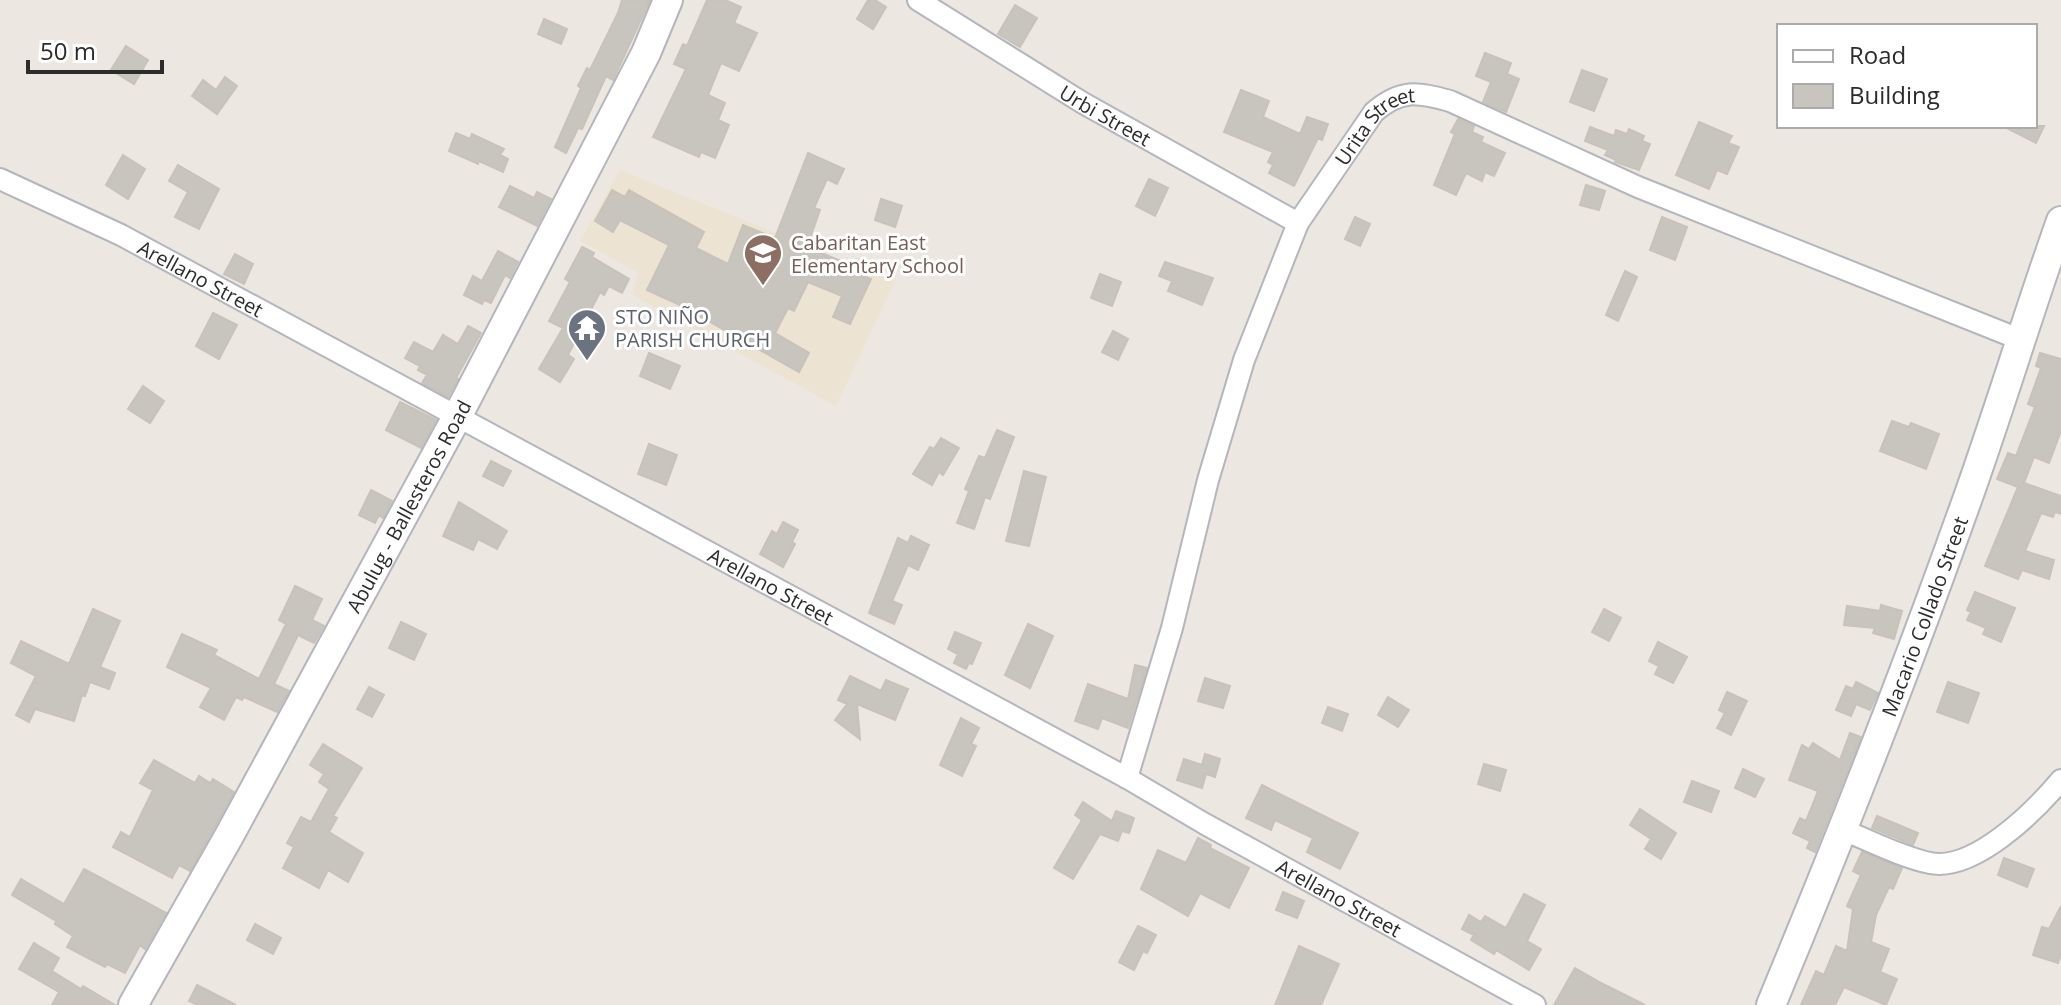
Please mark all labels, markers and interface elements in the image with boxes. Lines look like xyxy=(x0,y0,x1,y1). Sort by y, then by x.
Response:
scale bar xyxy=(28,24,162,74)
legend xyxy=(1777,24,2037,128)
text: 50 m xyxy=(40,34,96,67)
text: Road xyxy=(1849,38,1906,71)
street label: Urbi Street xyxy=(1055,78,1156,152)
text: Building xyxy=(1849,78,1940,111)
street label: Urita Street xyxy=(1328,81,1416,170)
place label: Cabaritan East Elementary School xyxy=(791,229,964,279)
school or university icon: Cabaritan East Elementary School xyxy=(742,232,784,287)
street label: Arellano Street xyxy=(133,233,268,323)
place label: STO NIÑO PARISH CHURCH xyxy=(615,303,770,353)
temple icon: STO NIÑO PARISH CHURCH xyxy=(566,307,608,362)
street label: Abulug - Ballesteros Road xyxy=(340,395,477,617)
street label: Macario Collado Street xyxy=(1875,512,1974,720)
street label: Arellano Street xyxy=(704,541,838,631)
street label: Arellano Street xyxy=(1272,852,1406,943)

